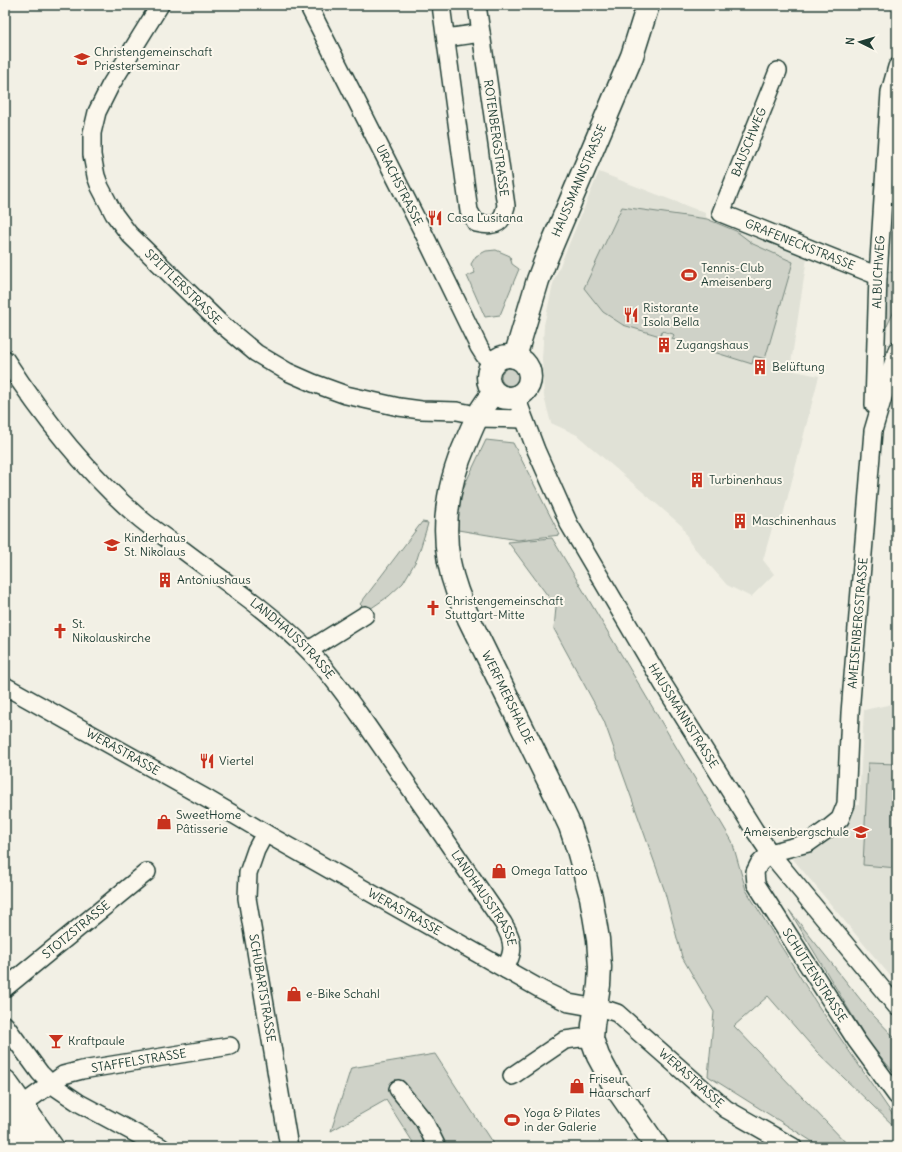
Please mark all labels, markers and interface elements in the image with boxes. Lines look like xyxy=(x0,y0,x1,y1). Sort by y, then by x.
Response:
north arrow xyxy=(840,22,880,62)
text: N xyxy=(843,37,857,46)
place label: Christengemeinschaft Priesterseminar xyxy=(94,44,212,73)
school or university icon: Christengemeinschaft Priesterseminar xyxy=(73,50,91,68)
street label: ROTENBERGSTRASSE xyxy=(481,78,512,197)
street label: BAUSCHWEG xyxy=(728,105,769,179)
street label: HAUSSMANNSTRASSE xyxy=(548,122,609,239)
street label: URACHSTRASSE xyxy=(373,142,426,228)
restaurant icon: Casa Lusitana xyxy=(426,209,444,227)
place label: Casa Lusitana xyxy=(447,210,523,225)
street label: GRAFENECKSTRASSE xyxy=(743,215,857,273)
street label: ALBUCHWEG xyxy=(869,235,888,309)
street label: SPITTLERSTRASSE xyxy=(142,246,225,327)
place label: Tennis-Club Ameisenberg xyxy=(701,260,772,289)
sports icon: Tennis-Club Ameisenberg xyxy=(680,266,698,284)
place label: Ristorante Isola Bella xyxy=(643,300,700,329)
restaurant icon: Ristorante Isola Bella xyxy=(622,306,640,324)
building icon: Zugangshaus xyxy=(655,336,673,354)
place label: Zugangshaus xyxy=(676,337,748,352)
building icon: Belüftung xyxy=(751,358,769,376)
place label: Belüftung xyxy=(772,359,825,374)
building icon: Turbinenhaus xyxy=(688,471,706,489)
place label: Turbinenhaus xyxy=(709,472,782,487)
building icon: Maschinenhaus xyxy=(731,512,749,530)
place label: Maschinenhaus xyxy=(752,513,836,528)
place label: Kinderhaus St. Nikolaus xyxy=(124,530,186,559)
school or university icon: Kinderhaus St. Nikolaus xyxy=(103,536,121,554)
street label: AMEISENBERGSTRASSE xyxy=(844,557,871,689)
building icon: Antoniushaus xyxy=(156,571,174,589)
place label: Antoniushaus xyxy=(177,572,251,587)
place label: Christengemeinschaft Stuttgart-Mitte xyxy=(445,593,563,622)
street label: LANDHAUSSTRASSE xyxy=(247,595,338,682)
church icon: Christengemeinschaft Stuttgart-Mitte xyxy=(424,599,442,617)
place label: St. Nikolauskirche xyxy=(72,616,151,645)
church icon: St. Nikolauskirche xyxy=(51,622,69,640)
street label: WERFMERSHALDE xyxy=(479,648,537,746)
street label: HAUSSMANNSTRASSE xyxy=(646,660,722,771)
street label: WERASTRASSE xyxy=(84,725,163,778)
restaurant icon: Viertel xyxy=(198,752,216,770)
place label: Viertel xyxy=(219,753,254,768)
place label: SweetHome Pâtisserie xyxy=(176,807,241,836)
shop icon: SweetHome Pâtisserie xyxy=(155,813,173,831)
school or university icon: Ameisenbergschule xyxy=(852,823,870,841)
place label: Ameisenbergschule xyxy=(744,824,849,839)
street label: LANDHAUSSTRASSE xyxy=(448,847,520,947)
shop icon: Omega Tattoo xyxy=(490,862,508,880)
place label: Omega Tattoo xyxy=(511,863,588,878)
street label: WERASTRASSE xyxy=(365,885,444,938)
street label: STOTZSTRASSE xyxy=(39,897,113,962)
street label: SCHÜTZENSTRASSE xyxy=(779,925,851,1025)
street label: SCHUBARTSTRASSE xyxy=(246,933,279,1043)
shop icon: e-Bike Schahl xyxy=(285,985,303,1003)
place label: e-Bike Schahl xyxy=(306,986,380,1001)
bar icon: Kraftpaule xyxy=(47,1032,65,1050)
place label: Kraftpaule xyxy=(68,1033,125,1048)
street label: STAFFELSTRASSE xyxy=(90,1045,187,1075)
street label: WERASTRASSE xyxy=(656,1045,727,1111)
place label: Friseur Haarscharf xyxy=(589,1071,651,1100)
shop icon: Friseur Haarscharf xyxy=(568,1077,586,1095)
place label: Yoga & Pilates in der Galerie xyxy=(524,1105,600,1134)
sports icon: Yoga & Pilates in der Galerie xyxy=(503,1111,521,1129)

